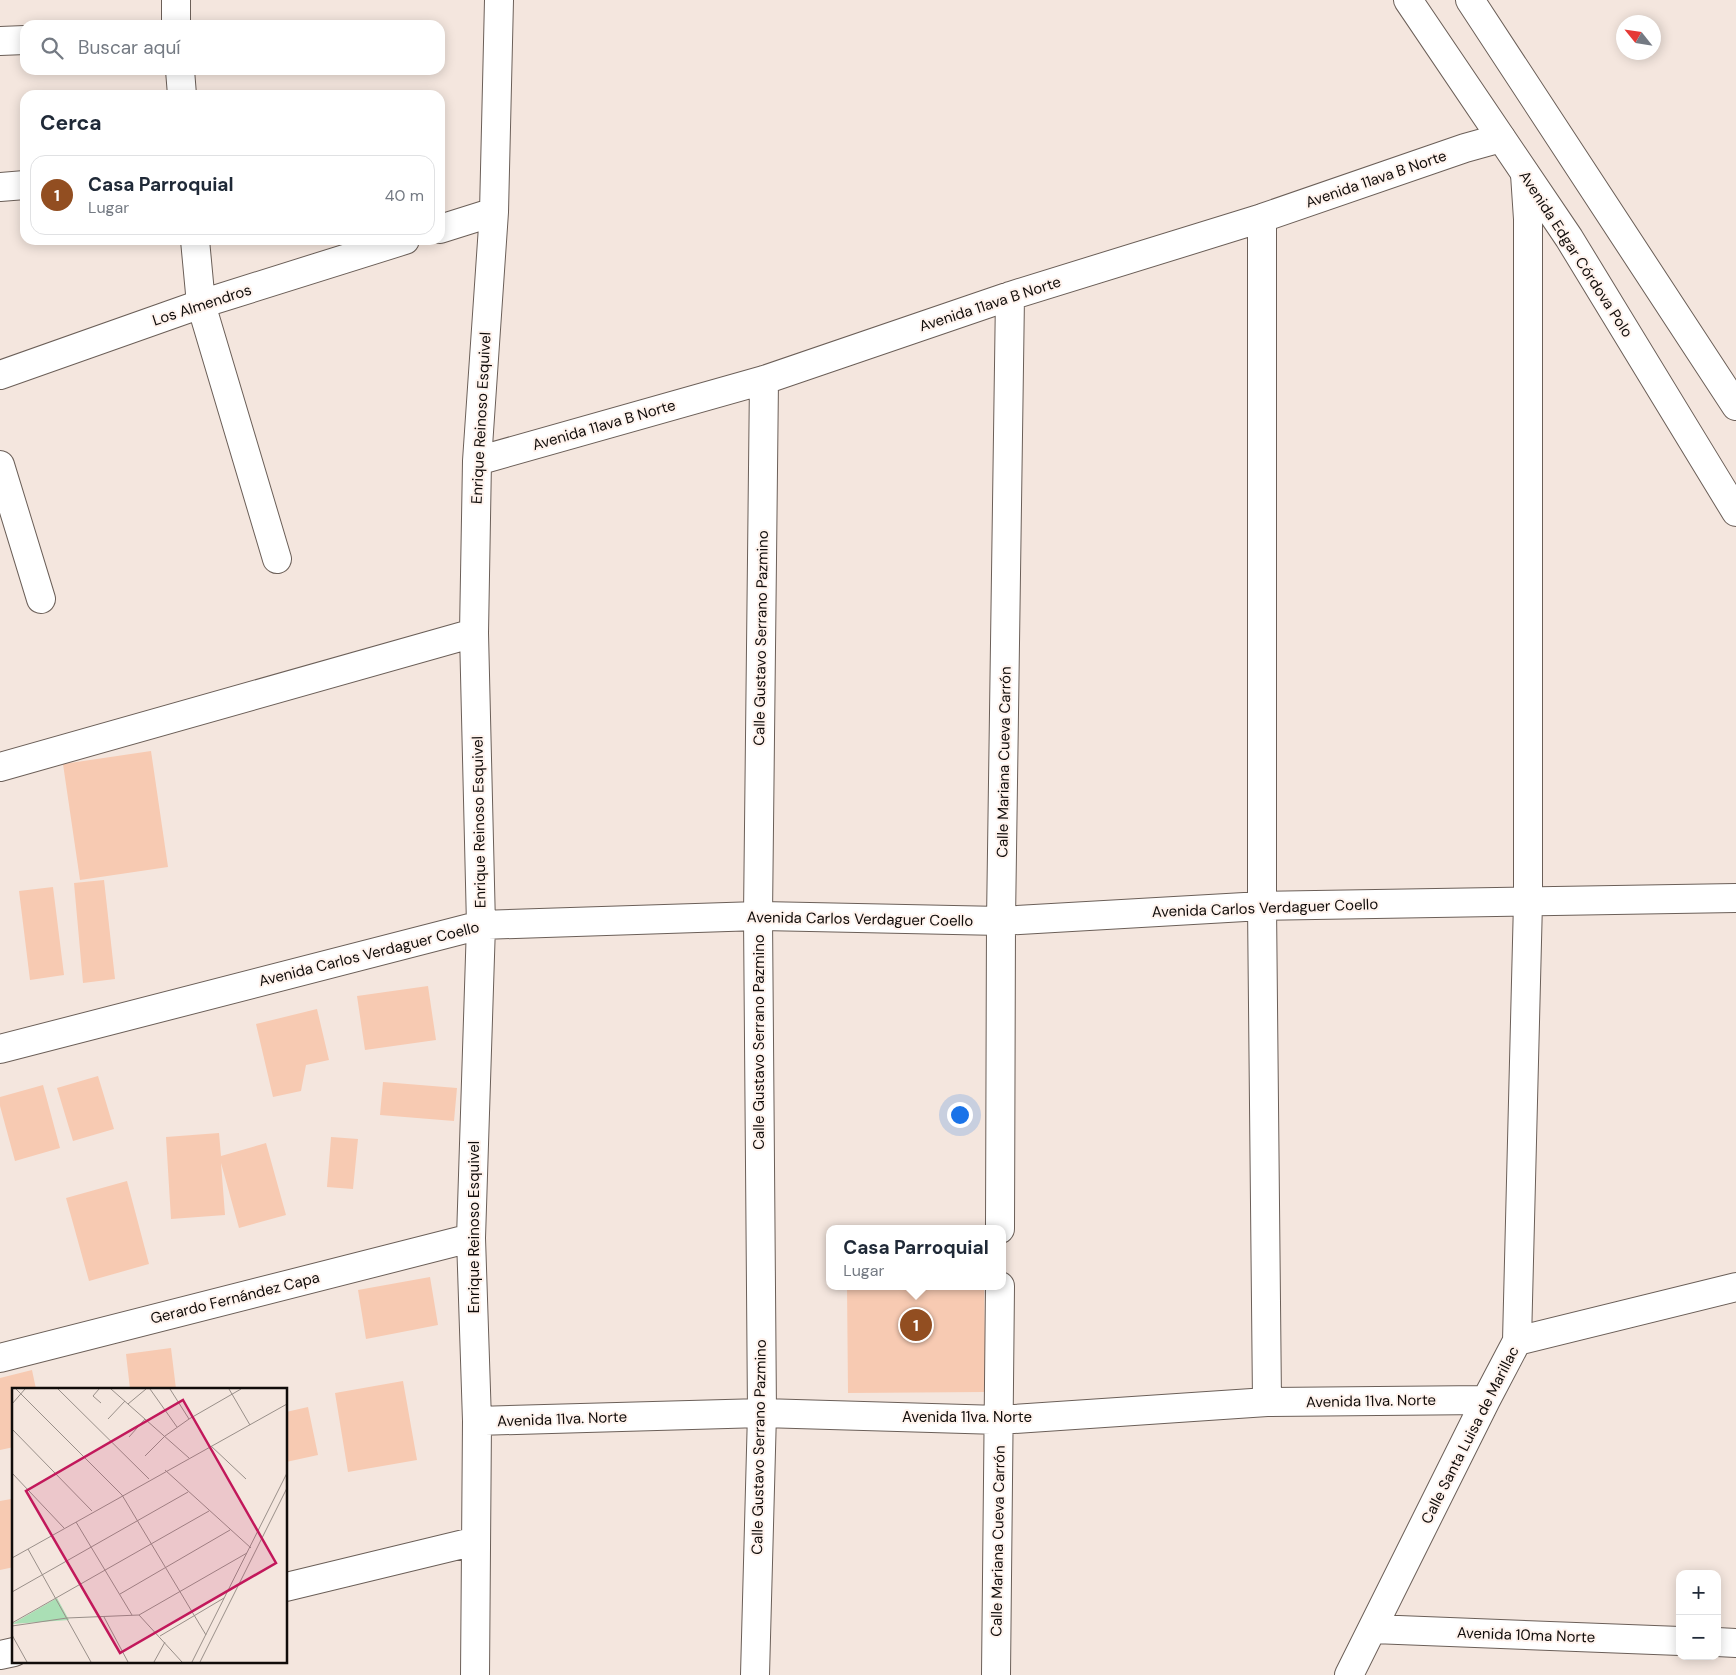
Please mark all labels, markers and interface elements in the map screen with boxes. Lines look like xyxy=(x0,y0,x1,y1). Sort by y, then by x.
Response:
north arrow xyxy=(1616,15,1661,60)
search box xyxy=(20,20,445,75)
icon: search xyxy=(38,34,66,62)
text: Buscar aquí xyxy=(78,35,181,60)
text: Cerca xyxy=(40,109,102,137)
street label: Avenida 11ava B Norte xyxy=(1303,145,1449,213)
street label: Avenida Edgar Córdova Polo xyxy=(1515,167,1638,341)
text: Casa Parroquial xyxy=(88,172,234,197)
text: 1 xyxy=(54,185,60,206)
text: 40 m xyxy=(385,185,424,206)
text: Lugar xyxy=(88,197,129,218)
street label: Avenida 11ava B Norte xyxy=(917,272,1063,336)
street label: Los Almendros xyxy=(150,280,254,330)
street label: Enrique Reinoso Esquivel xyxy=(467,331,495,505)
street label: Avenida 11ava B Norte xyxy=(530,395,678,455)
street label: Calle Gustavo Serrano Pazmino xyxy=(749,530,773,746)
street label: Calle Mariana Cueva Carrón xyxy=(992,666,1016,858)
street label: Enrique Reinoso Esquivel xyxy=(467,736,491,908)
street label: Avenida Carlos Verdaguer Coello xyxy=(1152,894,1379,922)
street label: Avenida Carlos Verdaguer Coello xyxy=(747,907,973,931)
street label: Avenida Carlos Verdaguer Coello xyxy=(257,917,481,991)
street label: Calle Gustavo Serrano Pazmino xyxy=(749,934,769,1150)
your location xyxy=(947,1102,973,1128)
street label: Enrique Reinoso Esquivel xyxy=(464,1141,484,1313)
popup xyxy=(826,1225,1006,1290)
text: Casa Parroquial xyxy=(843,1235,989,1260)
text: Lugar xyxy=(843,1260,884,1281)
street label: Gerardo Fernández Capa xyxy=(148,1267,322,1329)
pin: 1 xyxy=(900,1306,932,1344)
street label: Calle Gustavo Serrano Pazmino xyxy=(747,1339,771,1555)
street label: Calle Santa Luisa de Marillac xyxy=(1416,1343,1524,1527)
inset map xyxy=(12,1388,288,1662)
street label: Avenida 11va. Norte xyxy=(1306,1390,1436,1412)
street label: Avenida 11va. Norte xyxy=(497,1407,627,1431)
street label: Avenida 11va. Norte xyxy=(902,1407,1032,1427)
street label: Calle Mariana Cueva Carrón xyxy=(986,1445,1010,1637)
map controls xyxy=(1676,1570,1721,1660)
button: + xyxy=(1676,1570,1721,1615)
button: − xyxy=(1676,1615,1721,1660)
street label: Avenida 10ma Norte xyxy=(1456,1623,1596,1647)

